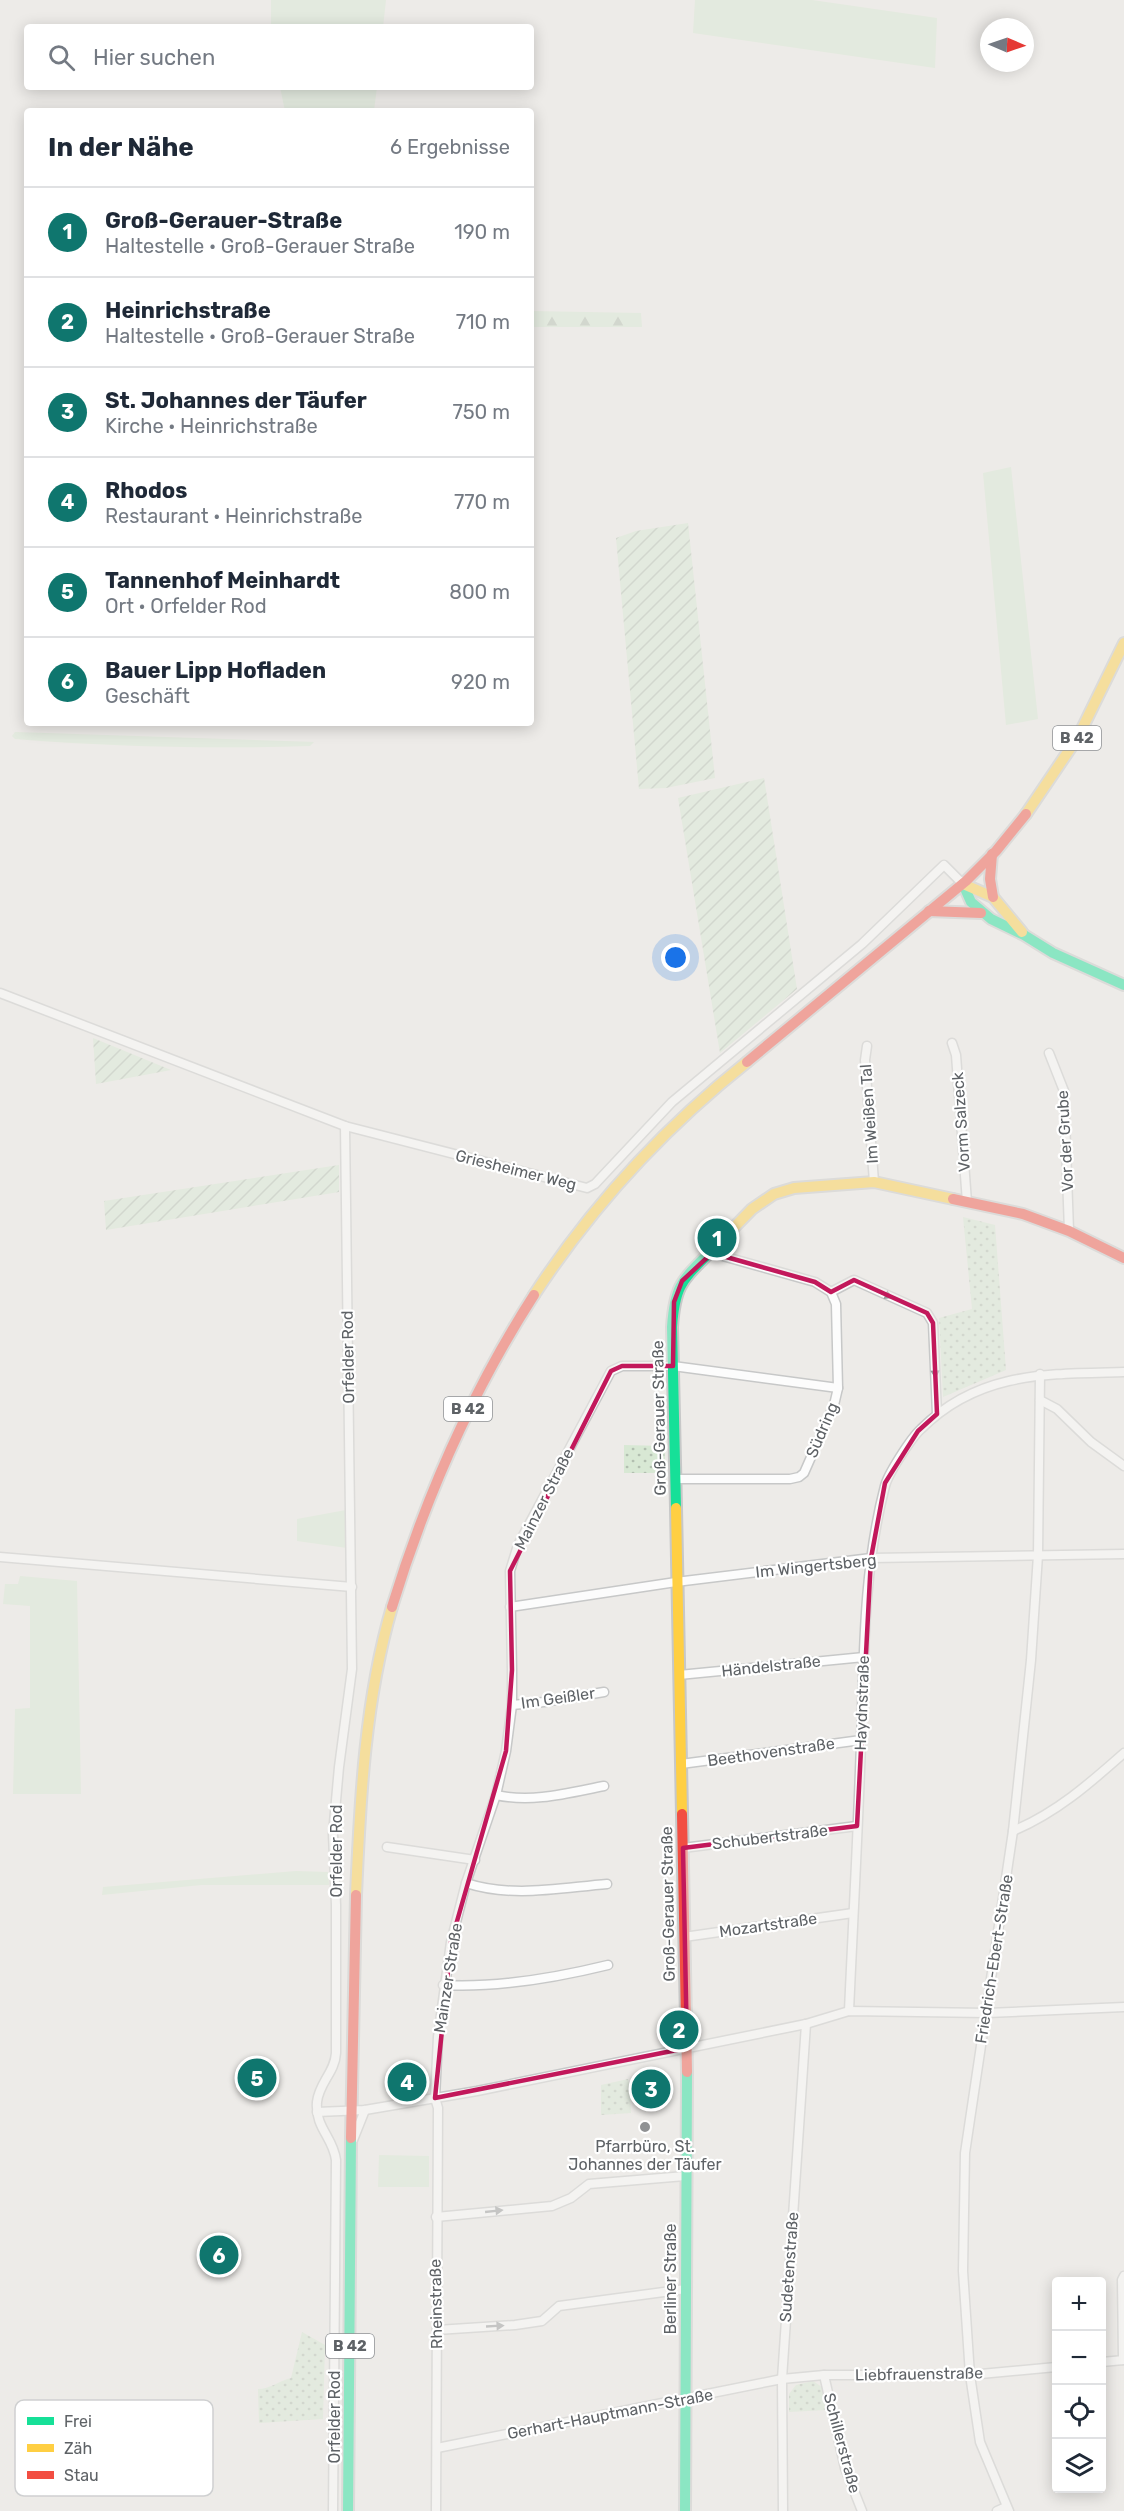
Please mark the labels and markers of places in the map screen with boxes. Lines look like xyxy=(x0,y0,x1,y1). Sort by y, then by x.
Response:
pin: 1 xyxy=(698,1216,736,1260)
pin: 2 xyxy=(660,2008,698,2052)
pin: 5 xyxy=(238,2056,276,2100)
pin: 4 xyxy=(388,2060,426,2104)
pin: 3 xyxy=(632,2066,670,2112)
marker: Pfarrbüro, St. Johannes der Täufer xyxy=(638,2120,652,2134)
place label: Pfarrbüro, St. Johannes der Täufer xyxy=(568,2137,722,2174)
pin: 6 xyxy=(200,2232,238,2278)

